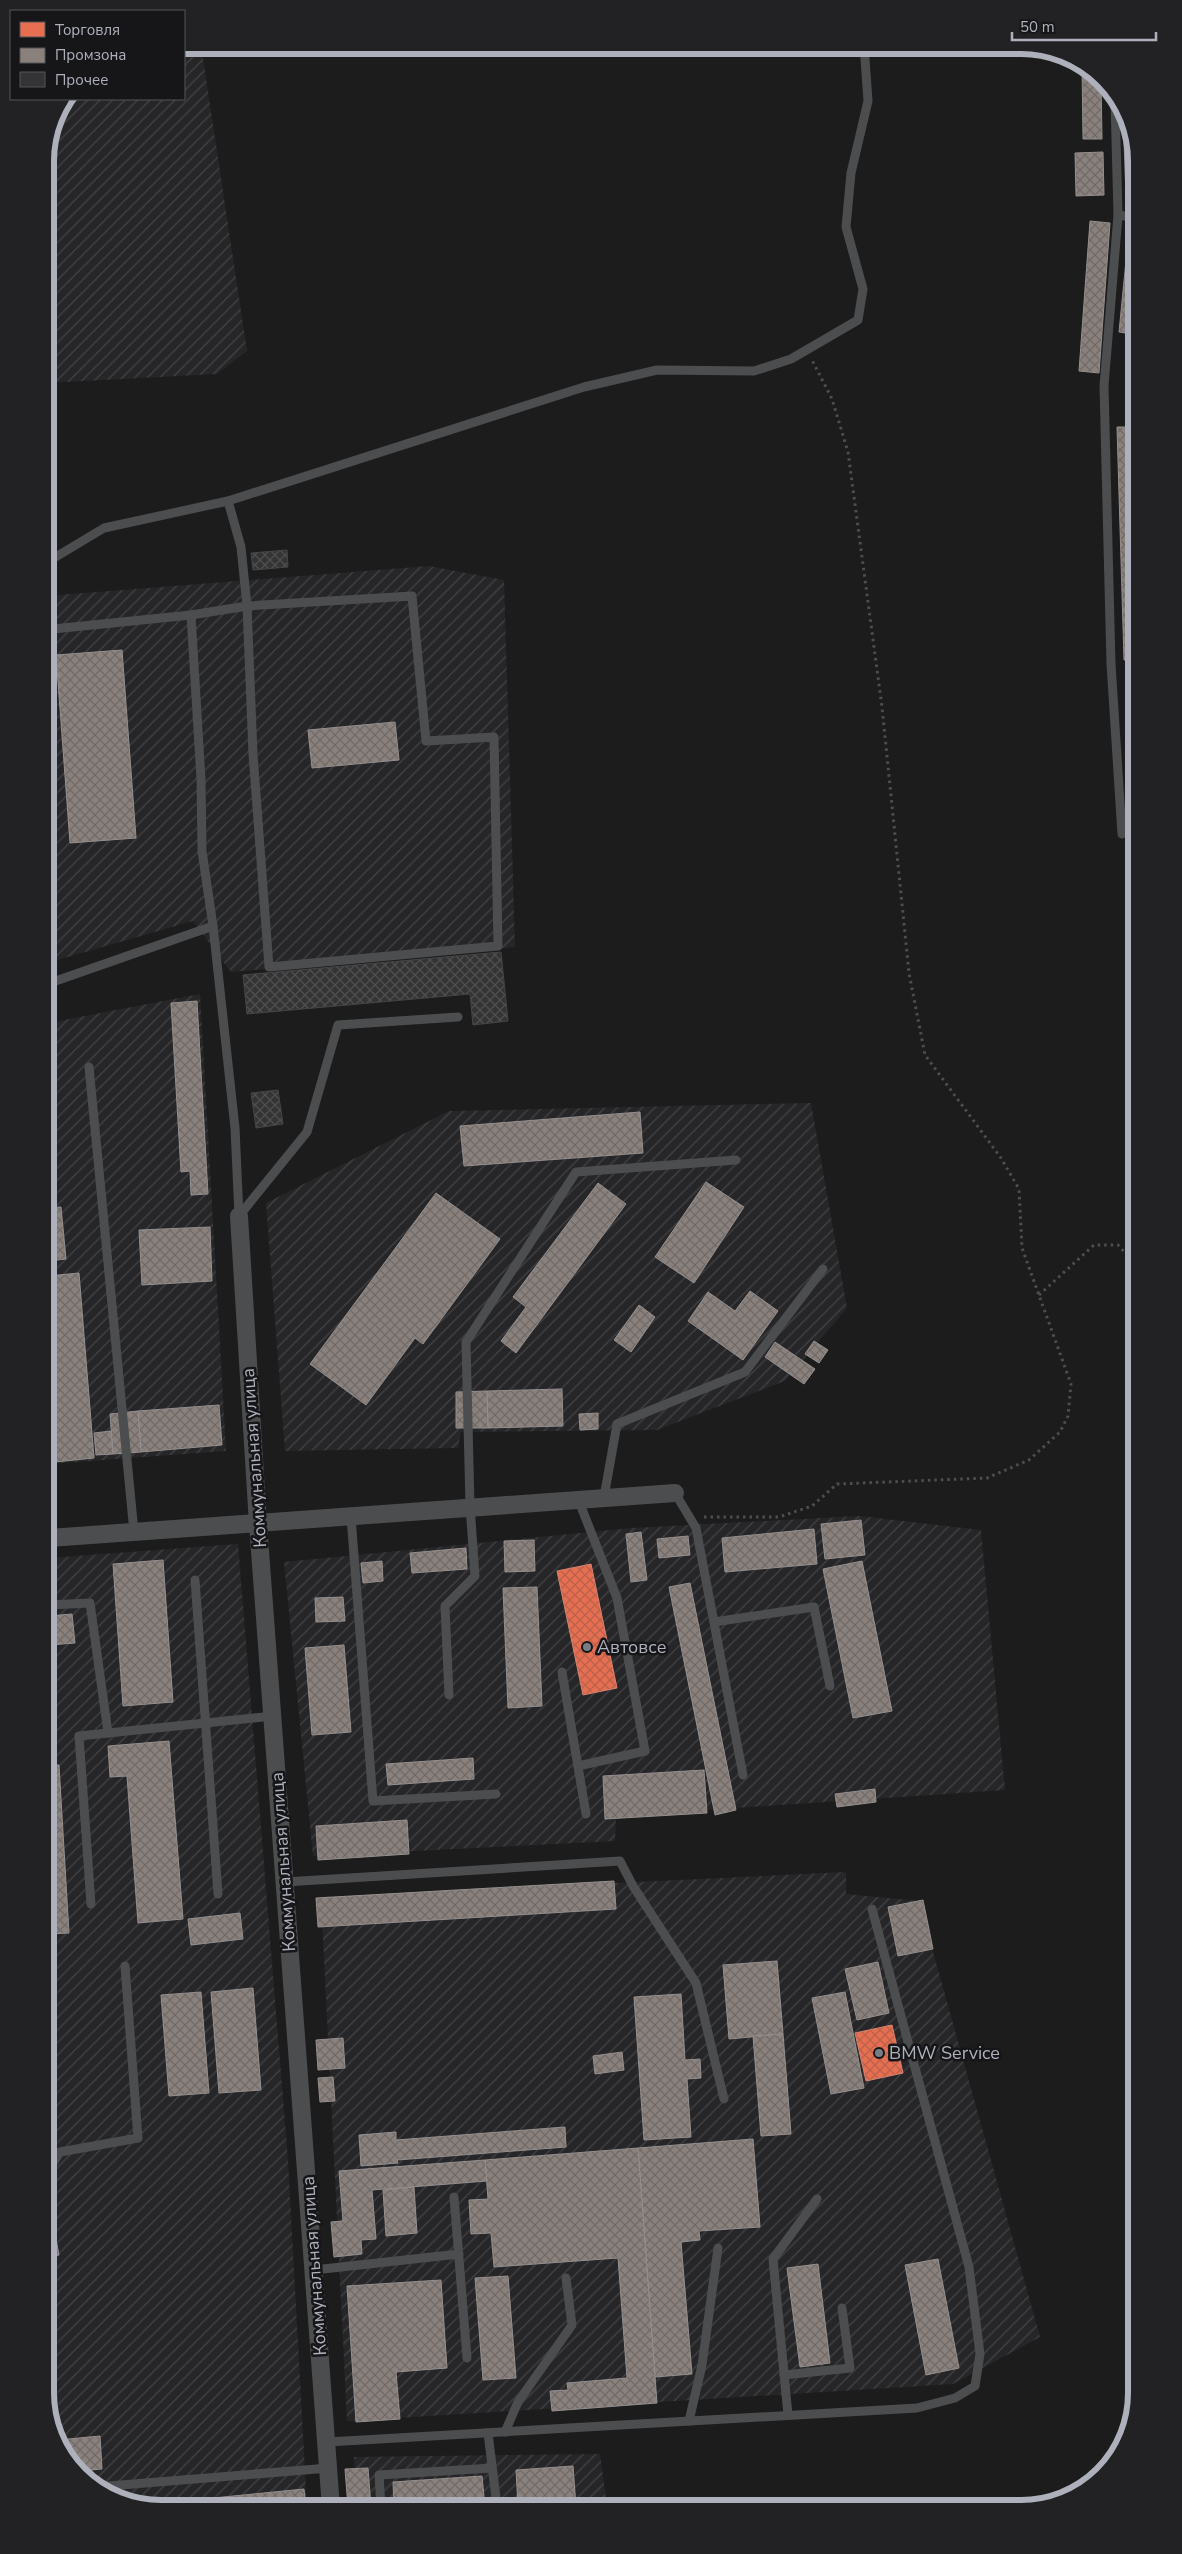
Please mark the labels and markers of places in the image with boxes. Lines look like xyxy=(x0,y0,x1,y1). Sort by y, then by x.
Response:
place label: Автовсе xyxy=(597,1635,666,1659)
marker: Автовсе xyxy=(581,1641,593,1653)
place label: BMW Service xyxy=(889,2041,1000,2065)
marker: BMW Service xyxy=(873,2047,885,2059)

